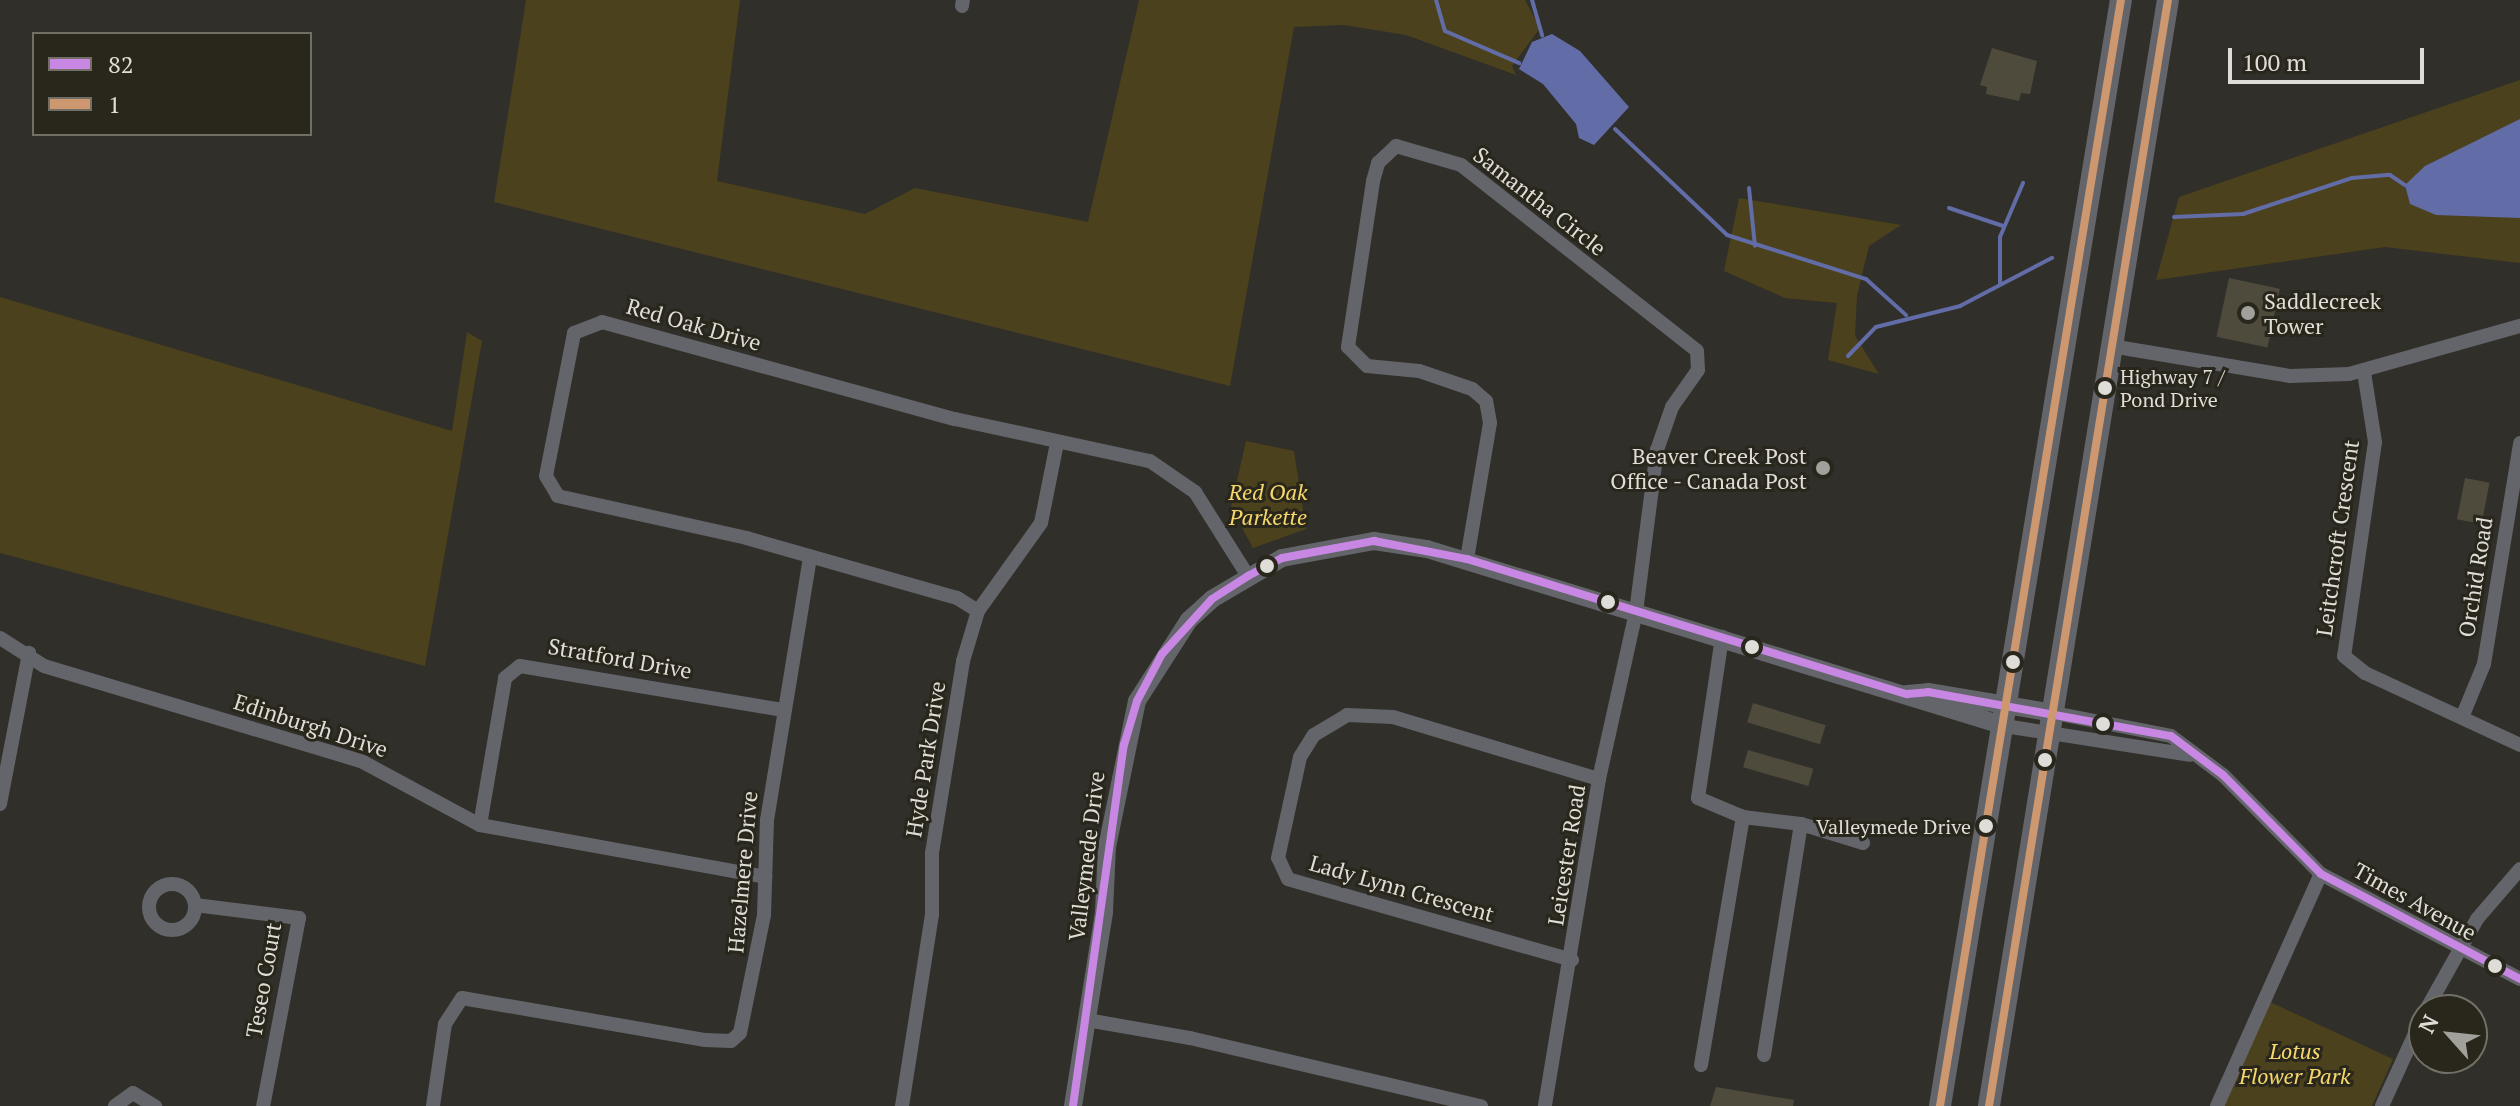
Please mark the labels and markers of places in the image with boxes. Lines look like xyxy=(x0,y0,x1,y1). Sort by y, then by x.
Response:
place label: Saddlecreek Tower xyxy=(2264,287,2381,338)
marker: Saddlecreek Tower xyxy=(2239,304,2257,322)
place label: Highway 7 / Pond Drive xyxy=(2120,364,2225,411)
marker: Highway 7 / Pond Drive xyxy=(2097,380,2113,396)
place label: Beaver Creek Post Office - Canada Post xyxy=(1609,442,1807,494)
marker: Beaver Creek Post Office - Canada Post xyxy=(1814,459,1832,477)
unlabelled marker xyxy=(1259,558,1275,574)
unlabelled marker xyxy=(1600,594,1616,610)
unlabelled marker xyxy=(1744,639,1760,655)
unlabelled marker xyxy=(2005,654,2021,670)
unlabelled marker xyxy=(2095,716,2111,732)
unlabelled marker xyxy=(2037,752,2053,768)
place label: Valleymede Drive xyxy=(1816,814,1971,838)
marker: Valleymede Drive xyxy=(1978,818,1994,834)
unlabelled marker xyxy=(2487,958,2503,974)

